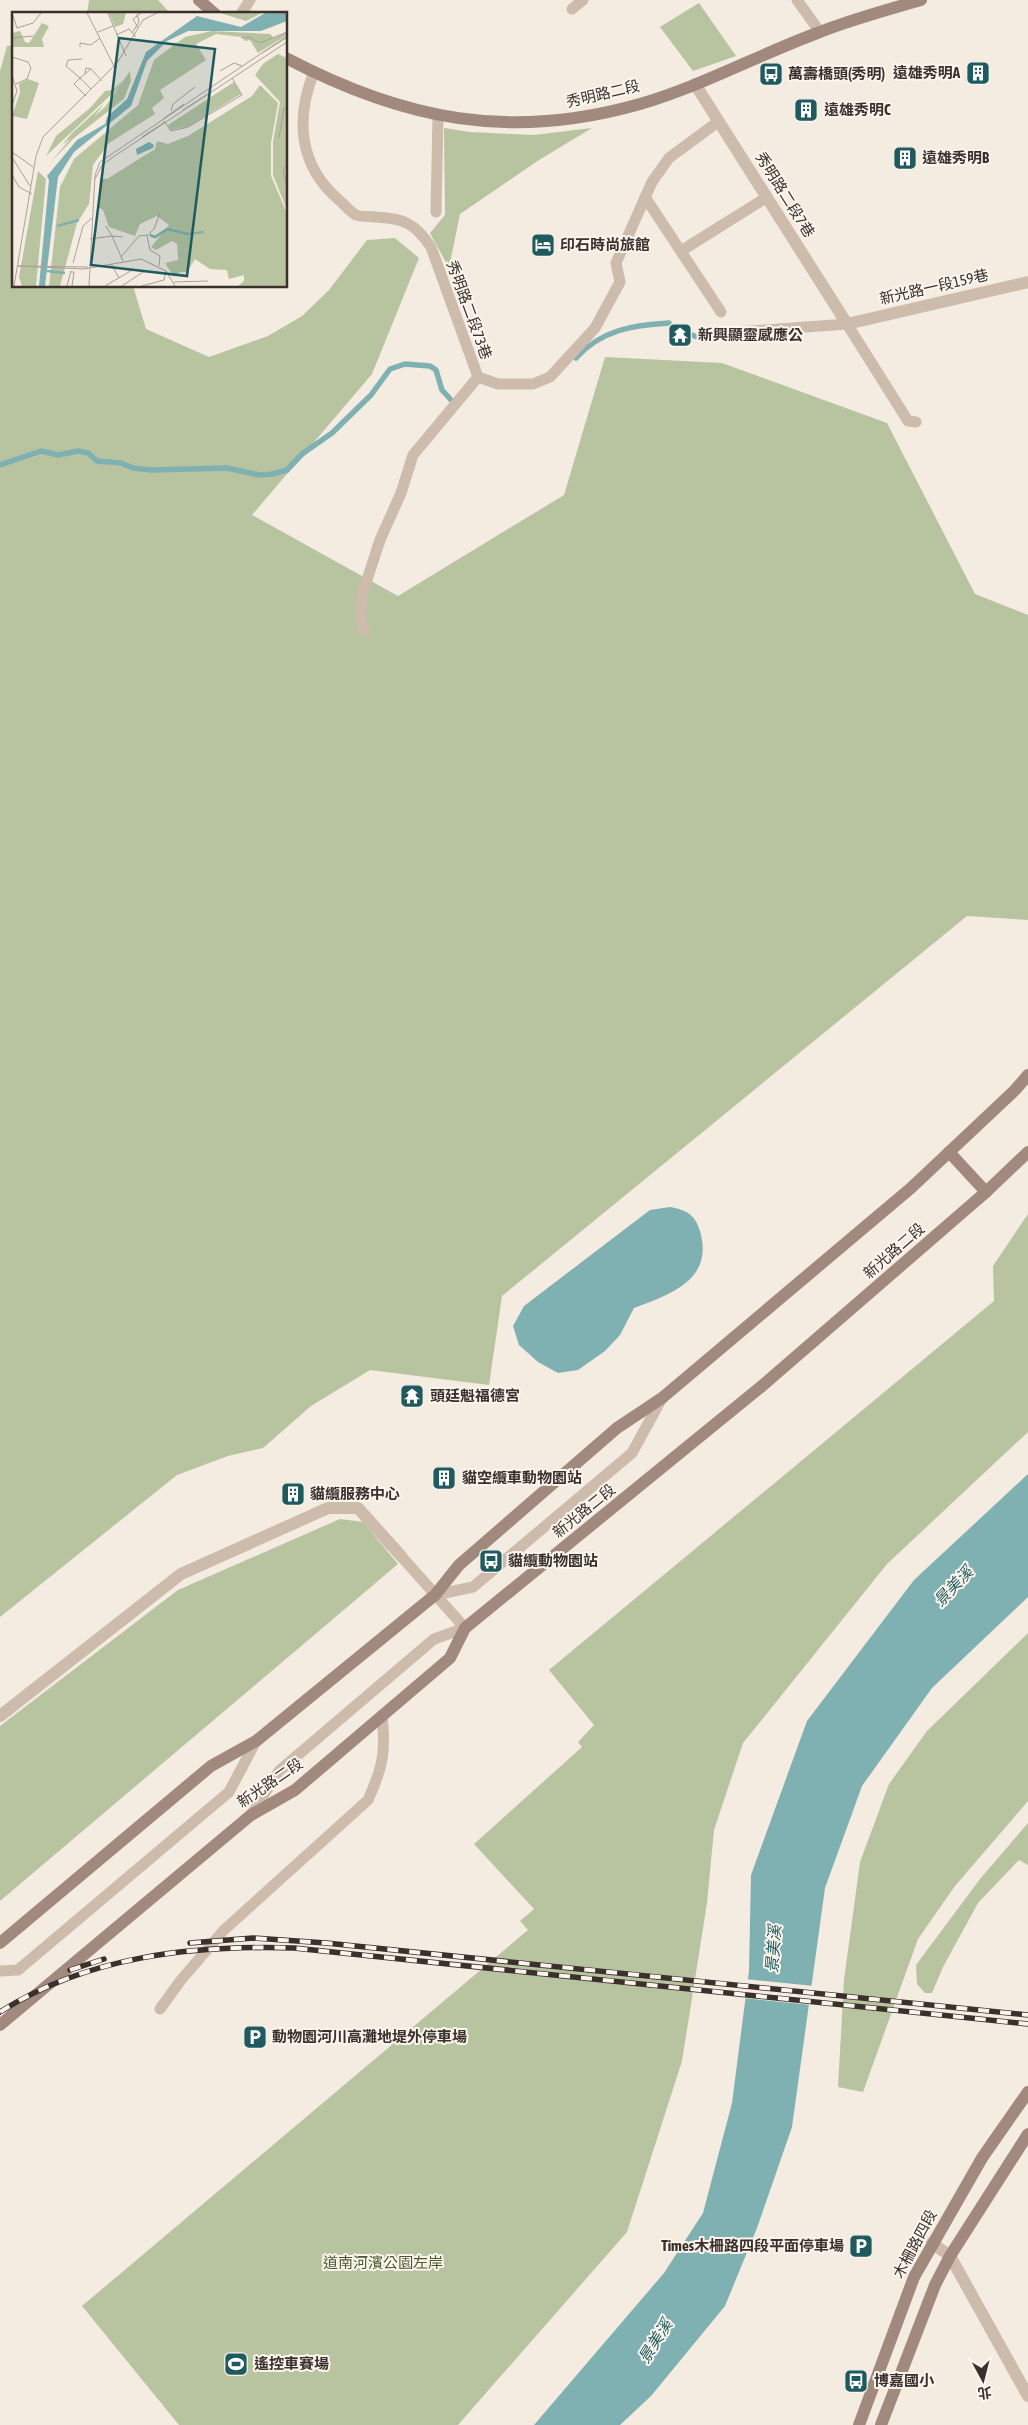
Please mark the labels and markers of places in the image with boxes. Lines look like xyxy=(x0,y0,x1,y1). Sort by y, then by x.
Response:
building icon: 遠雄秀明A xyxy=(965,60,991,86)
bus stop icon: 萬壽橋頭(秀明) xyxy=(758,61,784,87)
place label: 遠雄秀明A xyxy=(893,64,961,81)
place label: 萬壽橋頭(秀明) xyxy=(788,65,885,82)
building icon: 遠雄秀明C xyxy=(793,97,819,123)
place label: 遠雄秀明C xyxy=(824,101,891,118)
building icon: 遠雄秀明B xyxy=(892,145,918,171)
place label: 遠雄秀明B xyxy=(922,149,990,166)
hotel icon: 印石時尚旅館 xyxy=(530,232,556,258)
place label: 印石時尚旅館 xyxy=(560,236,650,253)
temple icon: 新興顯靈感應公 xyxy=(667,322,693,348)
place label: 新興顯靈感應公 xyxy=(698,326,803,343)
temple icon: 頭廷魁福德宮 xyxy=(399,1383,425,1409)
place label: 頭廷魁福德宮 xyxy=(430,1387,520,1404)
building icon: 貓空纜車動物園站 xyxy=(431,1465,457,1491)
place label: 貓空纜車動物園站 xyxy=(462,1469,582,1486)
building icon: 貓纜服務中心 xyxy=(280,1481,306,1507)
place label: 貓纜服務中心 xyxy=(310,1485,400,1502)
bus stop icon: 貓纜動物園站 xyxy=(478,1548,504,1574)
place label: 貓纜動物園站 xyxy=(508,1552,598,1569)
parking icon: 動物園河川高灘地堤外停車場 xyxy=(242,2024,268,2050)
place label: 動物園河川高灘地堤外停車場 xyxy=(272,2028,467,2045)
parking icon: Times木柵路四段平面停車場 xyxy=(848,2233,874,2259)
place label: Times木柵路四段平面停車場 xyxy=(661,2237,844,2254)
sports icon: 遙控車賽場 xyxy=(223,2351,249,2377)
place label: 遙控車賽場 xyxy=(254,2355,329,2372)
bus stop icon: 博嘉國小 xyxy=(843,2368,869,2394)
place label: 博嘉國小 xyxy=(874,2372,935,2389)

